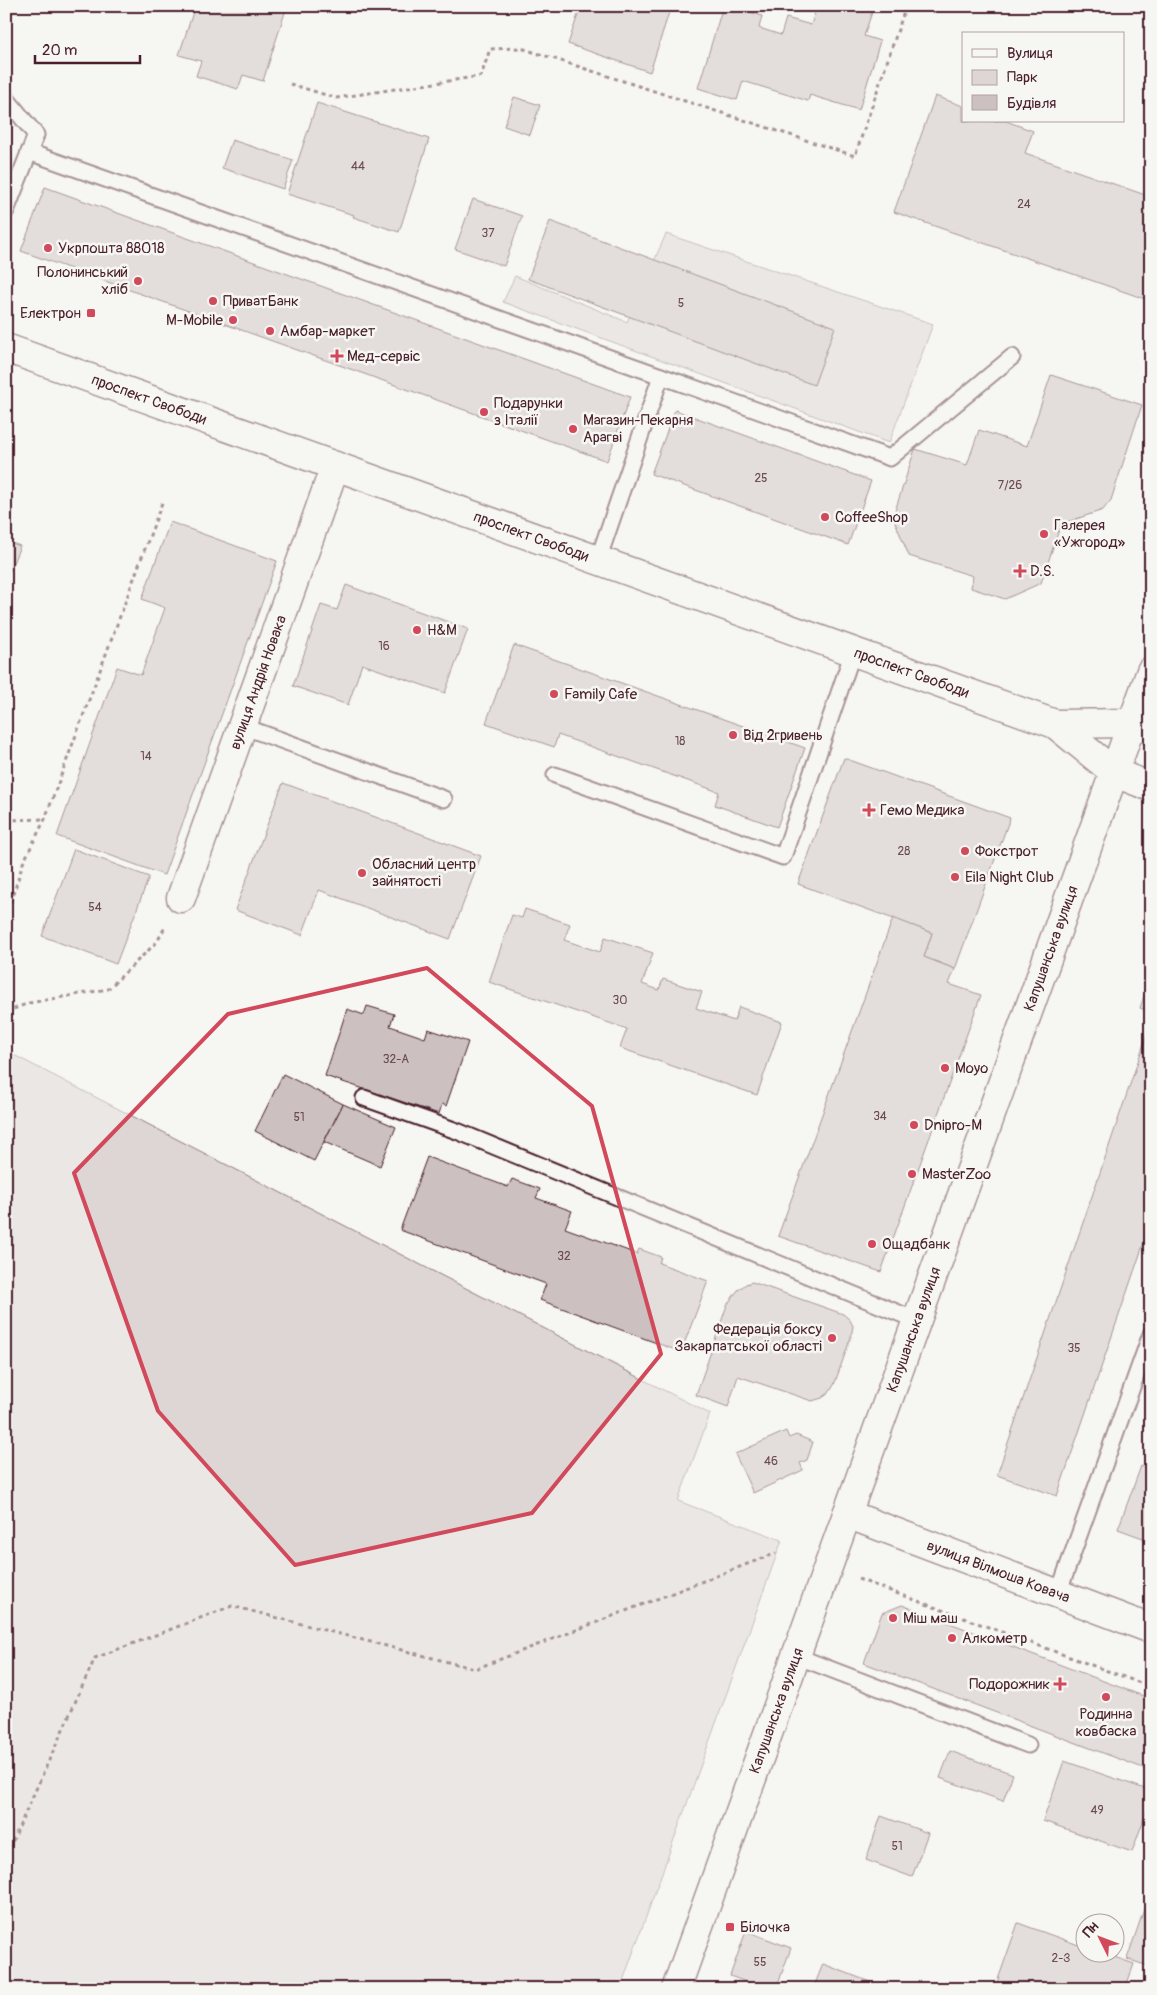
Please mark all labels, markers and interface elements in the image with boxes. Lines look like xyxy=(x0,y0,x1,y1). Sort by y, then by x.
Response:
scale bar xyxy=(35,32,140,64)
legend xyxy=(962,32,1124,122)
text: 20 m xyxy=(42,41,77,60)
text: Вулиця xyxy=(1007,44,1053,63)
text: Парк xyxy=(1007,68,1038,87)
text: Будівля xyxy=(1007,94,1056,113)
house number: 44 xyxy=(351,159,365,174)
house number: 24 xyxy=(1017,197,1031,212)
house number: 37 xyxy=(481,226,495,241)
place label: Укрпошта 88018 xyxy=(58,239,165,258)
marker: Укрпошта 88018 xyxy=(42,242,54,254)
place label: Полонинський хліб xyxy=(37,263,128,299)
marker: Полонинський хліб xyxy=(132,275,144,287)
place label: ПриватБанк xyxy=(223,292,299,311)
marker: ПриватБанк xyxy=(207,295,219,307)
house number: 5 xyxy=(678,296,684,311)
place label: Електрон xyxy=(20,304,81,323)
marker: Електрон xyxy=(85,307,97,319)
place label: M-Mobile xyxy=(166,311,224,330)
marker: M-Mobile xyxy=(227,314,239,326)
place label: Амбар-маркет xyxy=(280,322,376,341)
marker: Амбар-маркет xyxy=(264,325,276,337)
place label: Мед-сервіс xyxy=(347,347,421,366)
marker: Мед-сервіс xyxy=(331,350,343,362)
street label: проспект Свободи xyxy=(89,370,210,429)
place label: Подарунки з Італії xyxy=(494,394,563,430)
marker: Подарунки з Італії xyxy=(478,406,490,418)
place label: Магазин-Пекарня Арагві xyxy=(583,411,693,447)
marker: Магазин-Пекарня Арагві xyxy=(567,423,579,435)
house number: 25 xyxy=(754,471,768,486)
house number: 7/26 xyxy=(998,478,1022,493)
street label: проспект Свободи xyxy=(471,507,592,566)
place label: CoffeeShop xyxy=(835,508,908,527)
marker: CoffeeShop xyxy=(819,511,831,523)
place label: Галерея «Ужгород» xyxy=(1054,516,1125,552)
marker: Галерея «Ужгород» xyxy=(1038,528,1050,540)
place label: D.S. xyxy=(1030,562,1055,581)
marker: D.S. xyxy=(1014,565,1026,577)
street label: вулиця Андрія Новака xyxy=(225,613,291,752)
place label: H&M xyxy=(427,621,457,640)
marker: H&M xyxy=(411,624,423,636)
house number: 16 xyxy=(378,639,390,654)
street label: проспект Свободи xyxy=(851,643,972,702)
place label: Family Cafe xyxy=(564,685,638,704)
marker: Family Cafe xyxy=(548,688,560,700)
place label: Від 2гривень xyxy=(743,726,823,745)
marker: Від 2гривень xyxy=(727,729,739,741)
house number: 18 xyxy=(675,734,685,749)
house number: 14 xyxy=(140,749,152,764)
place label: Гемо Медика xyxy=(880,801,964,820)
marker: Гемо Медика xyxy=(862,803,876,817)
place label: Фокстрот xyxy=(975,842,1039,861)
house number: 28 xyxy=(898,844,910,859)
marker: Фокстрот xyxy=(959,845,971,857)
place label: Обласний центр зайнятості xyxy=(372,855,476,891)
marker: Обласний центр зайнятості xyxy=(356,867,368,879)
place label: Eila Night Club xyxy=(965,868,1054,887)
marker: Eila Night Club xyxy=(949,871,961,883)
street label: Капушанська вулиця xyxy=(1019,883,1082,1014)
house number: 54 xyxy=(88,900,102,915)
house number: 30 xyxy=(613,993,627,1008)
house number: 32-А xyxy=(383,1052,409,1067)
place label: Moyo xyxy=(955,1059,988,1078)
marker: Moyo xyxy=(939,1062,951,1074)
house number: 34 xyxy=(873,1109,887,1124)
house number: 51 xyxy=(293,1110,305,1125)
place label: Dnipro-M xyxy=(924,1116,982,1135)
marker: Dnipro-M xyxy=(908,1119,920,1131)
place label: MasterZoo xyxy=(922,1165,991,1184)
marker: MasterZoo xyxy=(906,1168,918,1180)
place label: Ощадбанк xyxy=(882,1235,951,1254)
marker: Ощадбанк xyxy=(866,1238,878,1250)
house number: 32 xyxy=(557,1249,571,1264)
street label: Капушанська вулиця xyxy=(882,1264,945,1395)
place label: Федерація боксу Закарпатської області xyxy=(674,1320,823,1356)
marker: Федерація боксу Закарпатської області xyxy=(826,1332,838,1344)
house number: 35 xyxy=(1067,1341,1081,1356)
house number: 46 xyxy=(764,1454,778,1469)
street label: вулиця Вілмоша Ковача xyxy=(924,1536,1073,1607)
place label: Міш маш xyxy=(903,1609,958,1628)
marker: Міш маш xyxy=(887,1612,899,1624)
place label: Алкометр xyxy=(962,1629,1027,1648)
marker: Алкометр xyxy=(946,1632,958,1644)
street label: Капушанська вулиця xyxy=(745,1645,808,1776)
place label: Подорожник xyxy=(969,1675,1050,1694)
marker: Подорожник xyxy=(1054,1678,1066,1690)
marker: Родинна ковбаска xyxy=(1100,1691,1112,1703)
place label: Родинна ковбаска xyxy=(1075,1705,1137,1741)
house number: 49 xyxy=(1090,1803,1104,1818)
house number: 51 xyxy=(891,1839,903,1854)
north arrow xyxy=(1074,1912,1124,1962)
place label: Білочка xyxy=(740,1918,790,1937)
text: Пн xyxy=(1079,1918,1102,1941)
marker: Білочка xyxy=(724,1921,736,1933)
house number: 2-З xyxy=(1051,1951,1071,1966)
house number: 55 xyxy=(753,1955,767,1970)

